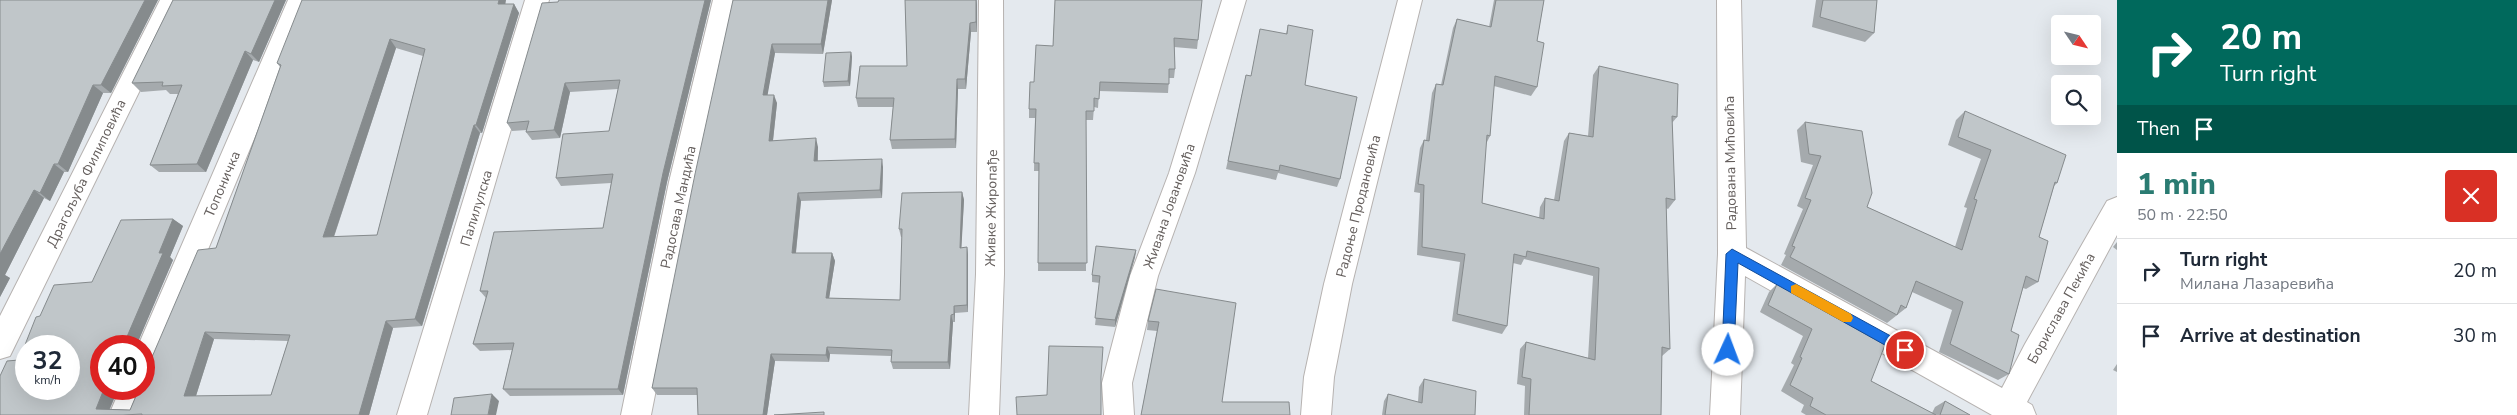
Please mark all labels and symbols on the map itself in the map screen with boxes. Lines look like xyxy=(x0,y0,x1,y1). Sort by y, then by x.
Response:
north arrow xyxy=(2051,15,2101,65)
street label: Радована Мићовића xyxy=(1720,95,1741,230)
street label: Драгољуба Филиповића xyxy=(42,96,131,250)
street label: Радоње Продановића xyxy=(1332,133,1385,279)
street label: Живана Јовановића xyxy=(1139,141,1200,271)
street label: Радосава Мандића xyxy=(656,144,701,270)
street label: Топоничка xyxy=(200,148,245,220)
street label: Живке Жиропађе xyxy=(981,149,1002,267)
street label: Палилулска xyxy=(456,168,497,249)
street label: Борислава Пекића xyxy=(2023,249,2100,367)
position arrow xyxy=(1701,323,1753,375)
pin xyxy=(1884,329,1926,371)
speed limit sign: 40 xyxy=(90,335,155,400)

